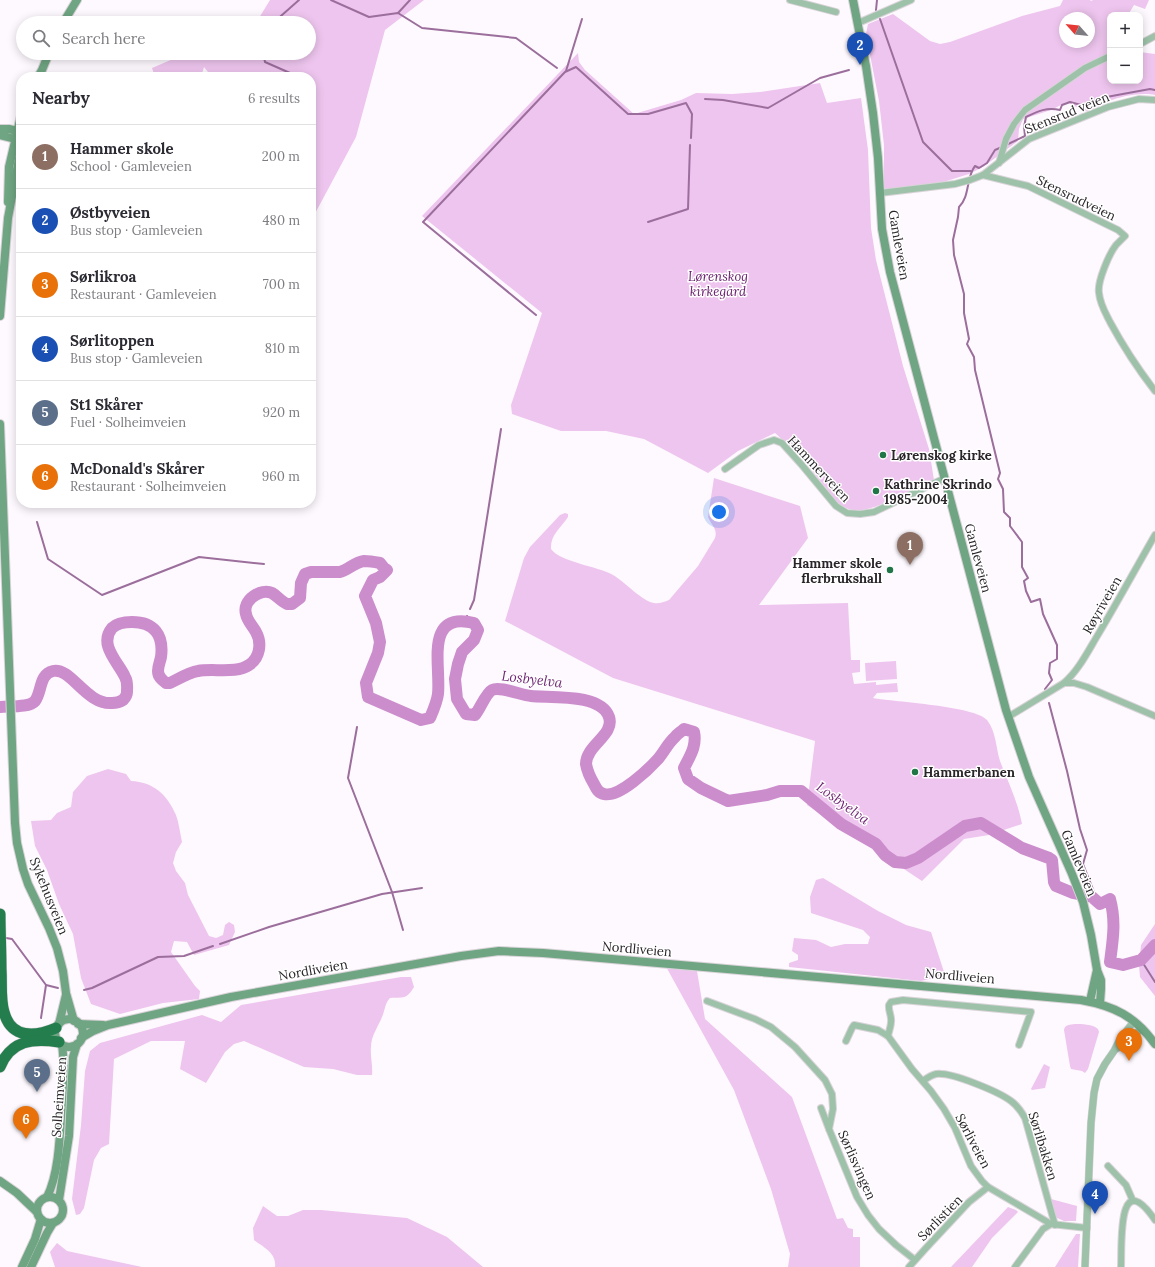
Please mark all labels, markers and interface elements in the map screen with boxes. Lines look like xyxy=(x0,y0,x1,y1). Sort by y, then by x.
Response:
north arrow xyxy=(1059,12,1095,48)
map controls xyxy=(1107,12,1143,84)
button: + xyxy=(1107,12,1143,48)
search box xyxy=(16,16,316,60)
icon: search xyxy=(30,27,52,49)
text: Search here xyxy=(62,29,145,48)
pin: 2 xyxy=(847,32,873,65)
button: − xyxy=(1107,48,1143,84)
text: Nearby xyxy=(32,87,90,109)
street label: Stensrud veien xyxy=(1022,88,1112,138)
text: 6 results xyxy=(248,90,300,107)
text: Hammer skole xyxy=(70,139,174,158)
text: 1 xyxy=(42,148,48,165)
text: 200 m xyxy=(262,148,300,165)
text: School · Gamleveien xyxy=(70,158,192,175)
street label: Stensrudveien xyxy=(1033,171,1119,225)
text: Østbyveien xyxy=(70,203,150,222)
street label: Gamleveien xyxy=(884,209,914,281)
text: 2 xyxy=(42,212,48,229)
text: 480 m xyxy=(263,212,300,229)
text: Bus stop · Gamleveien xyxy=(70,222,203,239)
text: Sørlikroa xyxy=(70,267,136,286)
park label: Lørenskog kirkegård xyxy=(688,268,748,300)
text: 3 xyxy=(41,276,49,293)
text: 700 m xyxy=(263,276,300,293)
text: Restaurant · Gamleveien xyxy=(70,286,217,303)
text: Sørlitoppen xyxy=(70,331,154,350)
text: 4 xyxy=(41,340,49,357)
text: 810 m xyxy=(265,340,300,357)
text: Bus stop · Gamleveien xyxy=(70,350,203,367)
text: St1 Skårer xyxy=(70,395,143,414)
text: 5 xyxy=(41,404,49,421)
text: 920 m xyxy=(262,404,300,421)
text: Fuel · Solheimveien xyxy=(70,414,186,431)
street label: Hammerveien xyxy=(784,432,854,506)
place label: Lørenskog kirke xyxy=(891,447,992,464)
marker: Lørenskog kirke xyxy=(878,450,888,460)
text: McDonald's Skårer xyxy=(70,459,204,478)
text: 6 xyxy=(41,468,49,485)
text: 960 m xyxy=(262,468,300,485)
place label: Kathrine Skrindo 1985-2004 xyxy=(884,476,992,508)
text: Restaurant · Solheimveien xyxy=(70,478,226,495)
marker: Kathrine Skrindo 1985-2004 xyxy=(871,486,881,496)
your location xyxy=(709,502,729,522)
street label: Gamleveien xyxy=(961,522,995,595)
pin: 1 xyxy=(897,532,923,565)
place label: Hammer skole flerbrukshall xyxy=(792,555,882,587)
marker: Hammer skole flerbrukshall xyxy=(885,565,895,575)
street label: Røyriveien xyxy=(1079,573,1125,637)
water label: Losbyelva xyxy=(500,666,564,692)
place label: Hammerbanen xyxy=(923,764,1016,781)
marker: Hammerbanen xyxy=(910,767,920,777)
water label: Losbyelva xyxy=(813,778,873,829)
street label: Gamleveien xyxy=(1057,827,1101,899)
street label: Sykehusveien xyxy=(26,855,72,937)
street label: Nordliveien xyxy=(601,937,673,961)
street label: Nordliveien xyxy=(277,956,349,984)
street label: Nordliveien xyxy=(924,964,996,988)
pin: 3 xyxy=(1116,1028,1142,1061)
street label: Solheimveien xyxy=(48,1056,70,1138)
pin: 5 xyxy=(24,1059,50,1092)
pin: 6 xyxy=(13,1106,39,1139)
street label: Sørlibakken xyxy=(1025,1110,1062,1182)
street label: Sørliveien xyxy=(951,1111,995,1172)
street label: Sørlisvingen xyxy=(834,1128,880,1202)
pin: 4 xyxy=(1082,1181,1108,1214)
street label: Sørlistien xyxy=(914,1191,966,1245)

